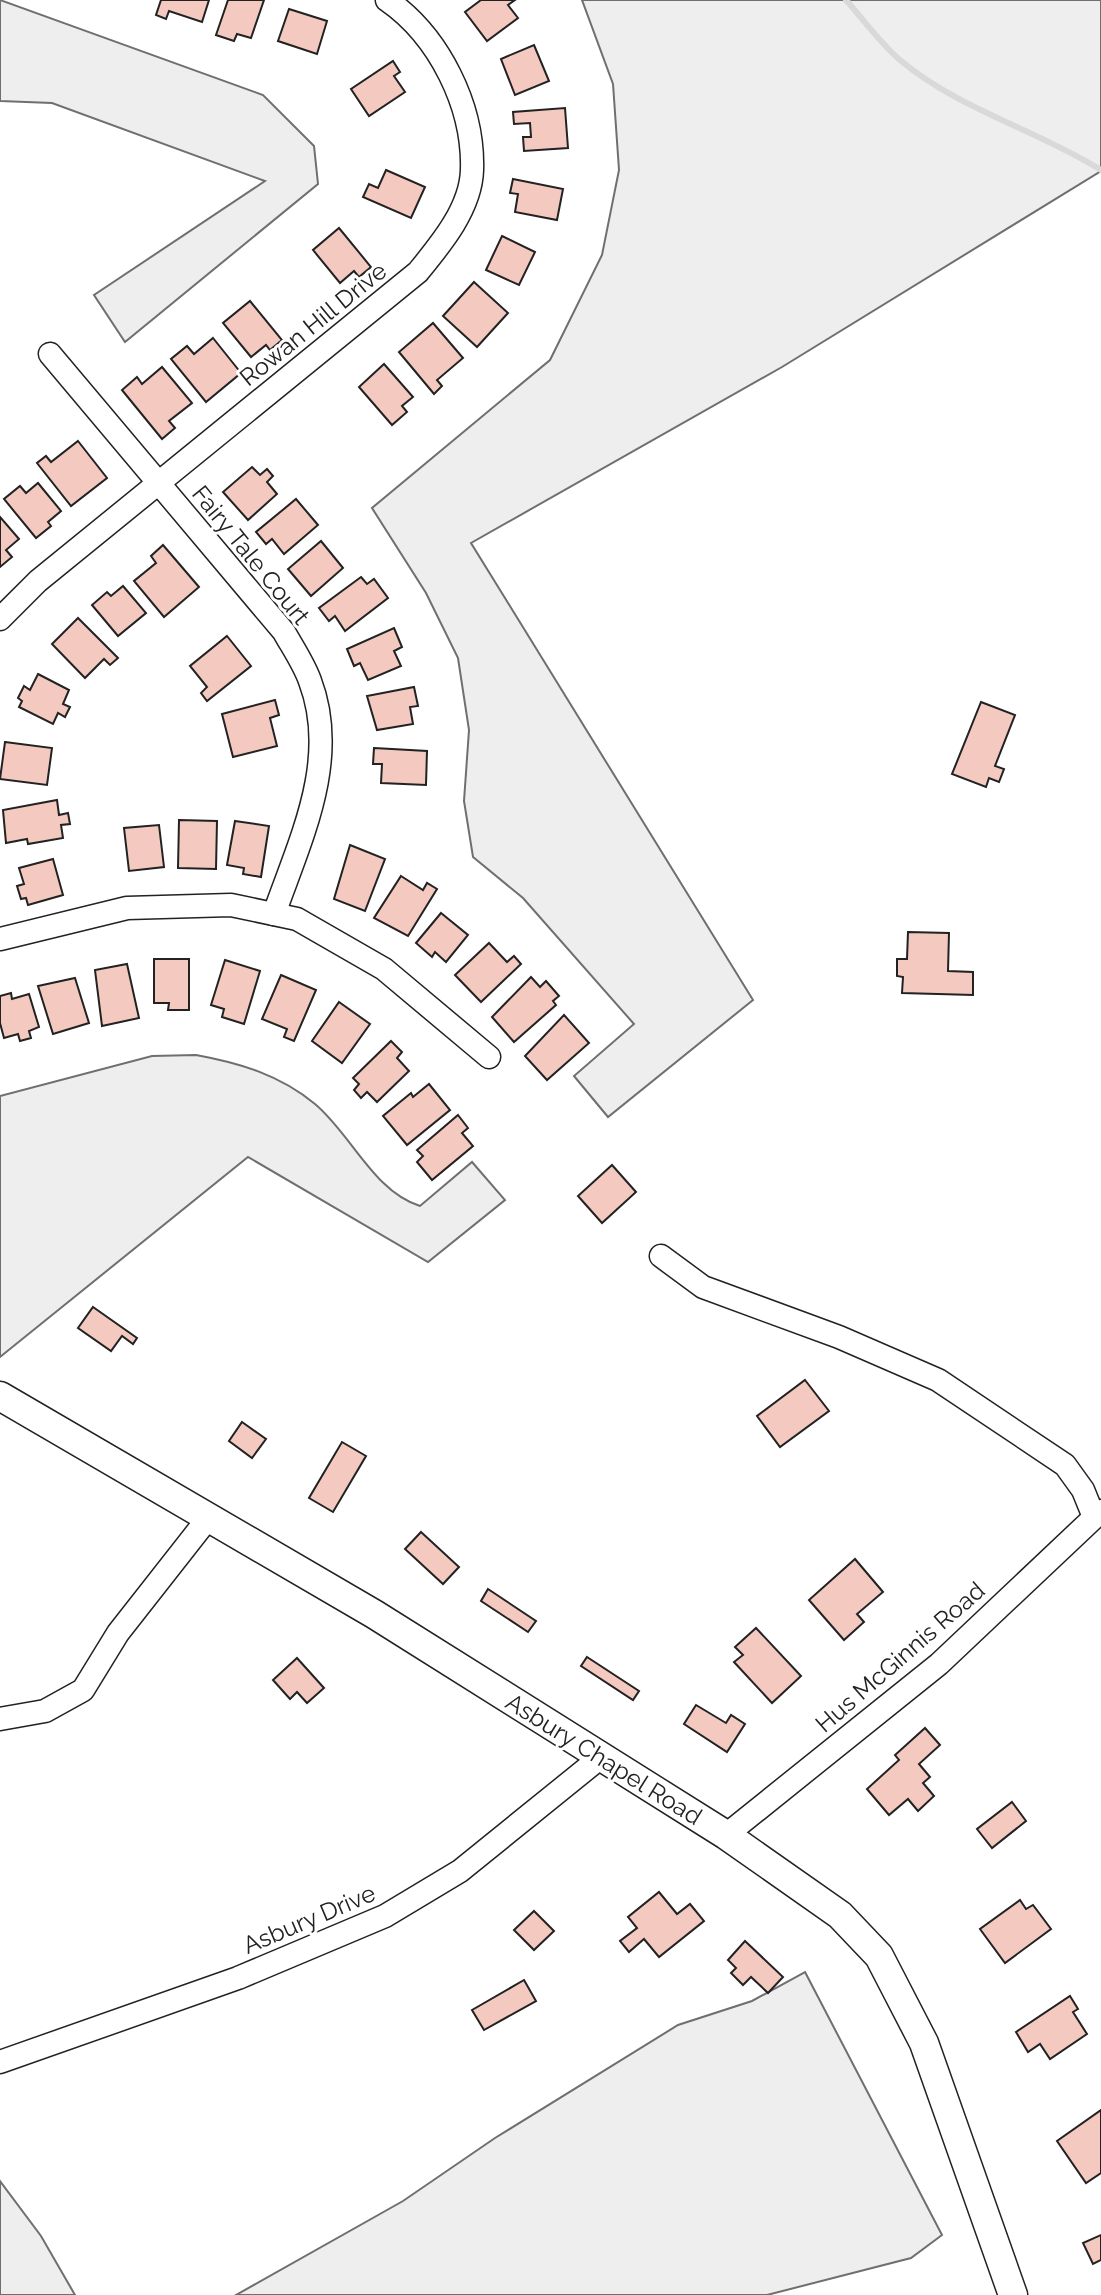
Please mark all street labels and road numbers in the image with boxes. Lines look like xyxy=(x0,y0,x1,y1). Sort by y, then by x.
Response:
street label: Rowan Hill Drive xyxy=(234,256,392,392)
street label: Fairy Tale Court xyxy=(186,480,316,630)
street label: Hus McGinnis Road xyxy=(810,1576,990,1738)
street label: Asbury Chapel Road xyxy=(501,1687,707,1831)
street label: Asbury Drive xyxy=(238,1878,380,1960)

